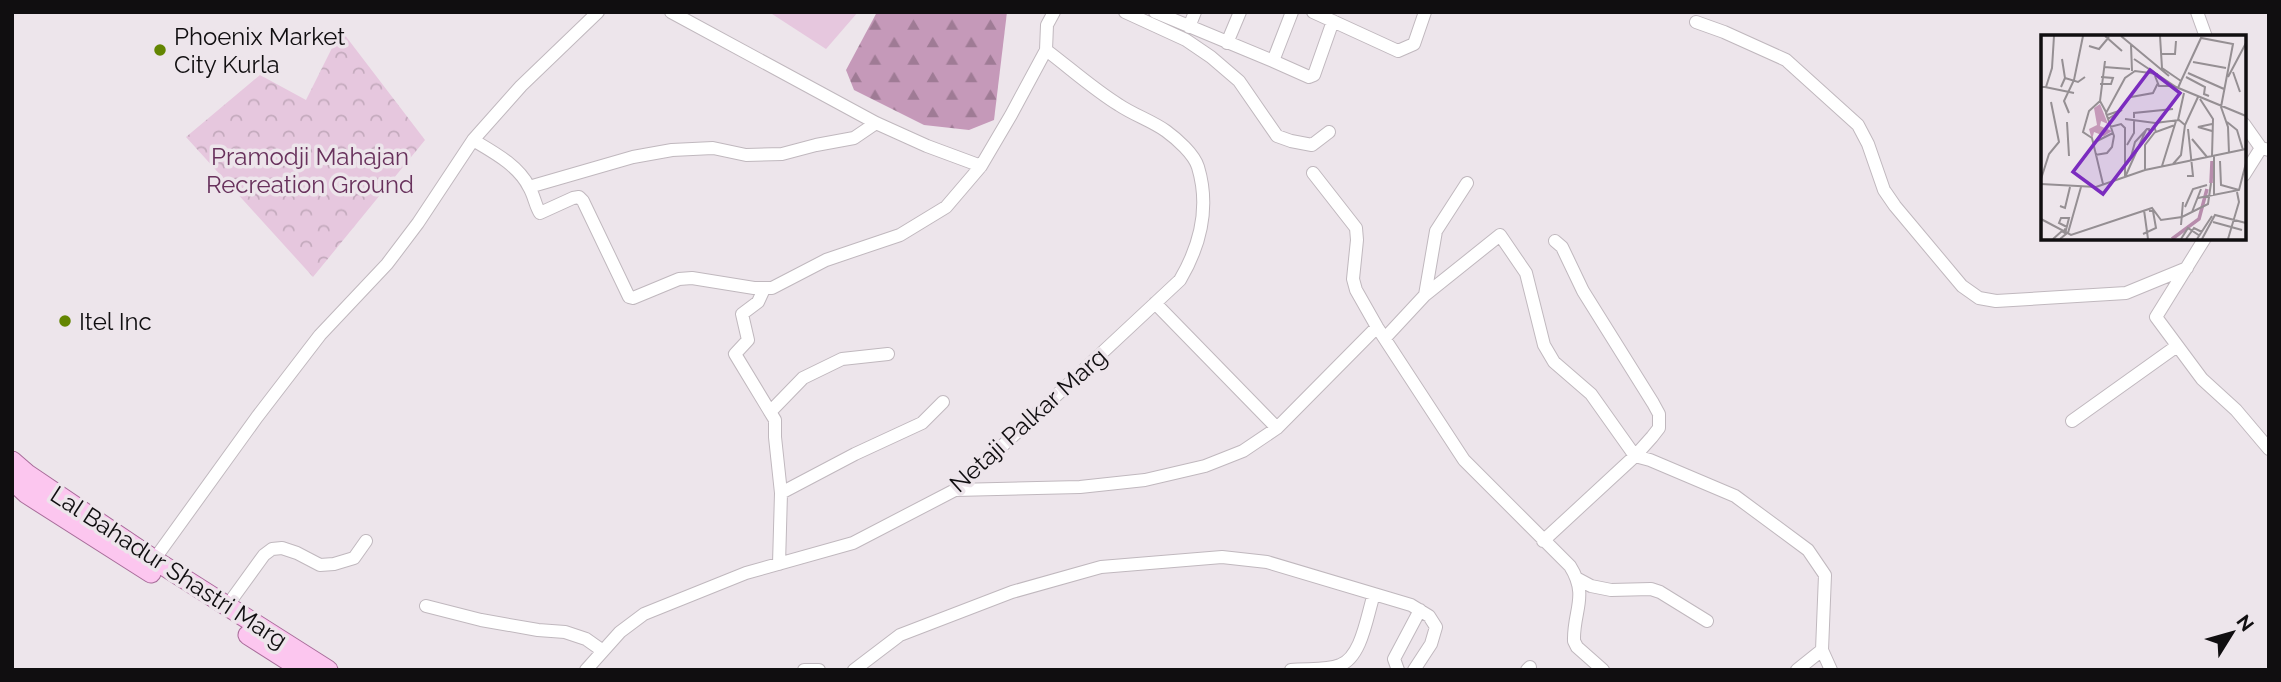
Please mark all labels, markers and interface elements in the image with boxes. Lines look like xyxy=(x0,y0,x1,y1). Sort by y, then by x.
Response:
place label: Phoenix Market City Kurla xyxy=(174,22,345,79)
inset map xyxy=(2041,35,2246,240)
marker: Phoenix Market City Kurla xyxy=(152,42,168,58)
park label: Pramodji Mahajan Recreation Ground xyxy=(206,142,414,199)
place label: Itel Inc xyxy=(79,307,152,336)
marker: Itel Inc xyxy=(57,313,73,329)
street label: Netaji Palkar Marg xyxy=(944,342,1112,498)
street label: Lal Bahadur Shastri Marg xyxy=(45,480,293,654)
north arrow xyxy=(2197,598,2267,668)
text: N xyxy=(2232,610,2259,635)

